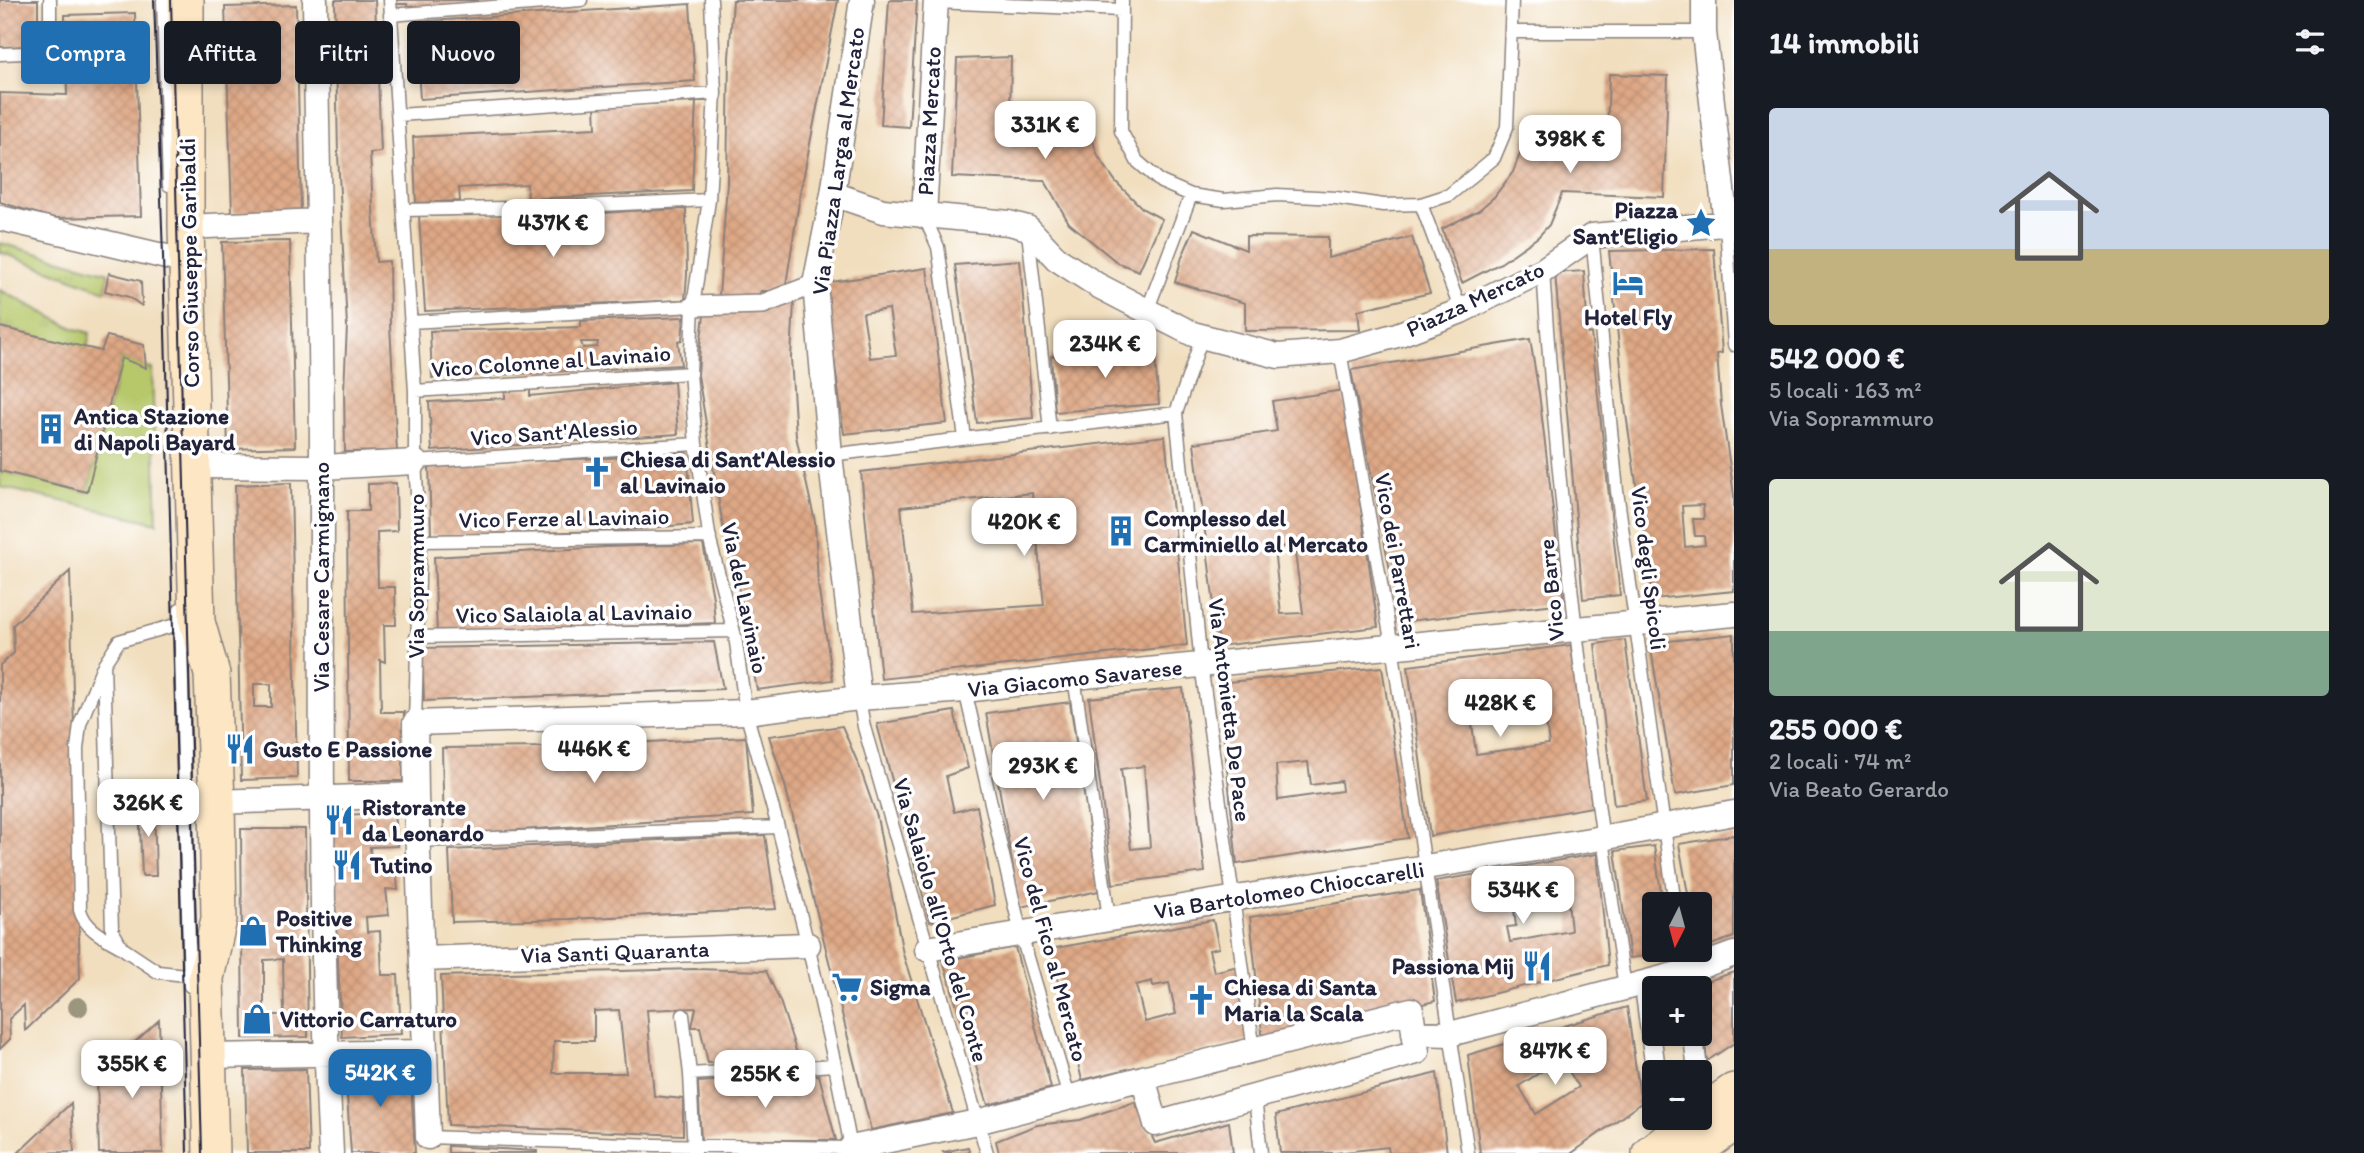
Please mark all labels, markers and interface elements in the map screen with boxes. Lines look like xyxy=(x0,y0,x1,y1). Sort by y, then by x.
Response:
chip: Compra xyxy=(21,21,150,84)
chip: Affitta xyxy=(164,21,281,84)
chip: Filtri xyxy=(295,21,393,84)
chip: Nuovo xyxy=(407,21,520,84)
icon: filters xyxy=(2291,23,2329,61)
text: 14 immobili xyxy=(1769,24,1919,61)
street label: Via Piazza Larga al Mercato xyxy=(805,25,871,297)
street label: Piazza Mercato xyxy=(911,46,947,196)
pin: 331K € xyxy=(988,102,1102,161)
text: 331K € xyxy=(1011,110,1079,138)
pin: 398K € xyxy=(1513,116,1627,175)
text: 398K € xyxy=(1535,124,1605,152)
street label: Corso Giuseppe Garibaldi xyxy=(173,138,205,388)
icon: home xyxy=(1986,153,2112,279)
place label: Piazza Sant'Eligio xyxy=(1573,196,1679,250)
pin: 437K € xyxy=(496,200,610,259)
place icon: Piazza Sant'Eligio xyxy=(1684,206,1718,240)
text: 437K € xyxy=(518,208,588,236)
street label: Piazza Mercato xyxy=(1401,255,1549,343)
hotel icon: Hotel Fly xyxy=(1611,266,1645,300)
place label: Hotel Fly xyxy=(1584,303,1672,331)
pin: 234K € xyxy=(1048,320,1162,380)
text: 234K € xyxy=(1069,329,1141,357)
street label: Vico Colonne al Lavinaio xyxy=(430,339,672,383)
text: 542 000 € xyxy=(1769,339,1905,376)
text: 5 locali · 163 m² xyxy=(1769,376,1922,404)
place label: Antica Stazione di Napoli Bayard xyxy=(73,402,236,456)
text: Via Soprammuro xyxy=(1769,404,1934,432)
building icon: Antica Stazione di Napoli Bayard xyxy=(34,412,68,446)
street label: Vico Sant'Alessio xyxy=(469,412,639,452)
place label: Chiesa di Sant'Alessio al Lavinaio xyxy=(620,445,836,499)
church icon: Chiesa di Sant'Alessio al Lavinaio xyxy=(580,455,614,489)
street label: Via Cesare Carmignano xyxy=(307,462,335,692)
street label: Vico dei Parrettari xyxy=(1369,471,1427,651)
street label: Vico degli Spicoli xyxy=(1625,484,1673,652)
street label: Via Soprammuro xyxy=(402,494,430,658)
pin: 420K € xyxy=(967,498,1081,558)
street label: Vico Ferze al Lavinaio xyxy=(458,502,670,534)
place label: Complesso del Carminiello al Mercato xyxy=(1144,504,1368,558)
text: 420K € xyxy=(987,507,1061,535)
building icon: Complesso del Carminiello al Mercato xyxy=(1104,514,1138,548)
street label: Via del Lavinaio xyxy=(715,520,775,676)
icon: home xyxy=(1986,524,2112,650)
street label: Vico Barre xyxy=(1532,538,1570,642)
street label: Vico Salaiola al Lavinaio xyxy=(455,597,693,629)
street label: Via Antonietta De Pace xyxy=(1202,597,1258,823)
street label: Via Giacomo Savarese xyxy=(966,653,1184,703)
pin: 428K € xyxy=(1443,680,1557,739)
text: 428K € xyxy=(1464,688,1536,716)
text: 255 000 € xyxy=(1769,710,1902,747)
pin: 446K € xyxy=(537,726,651,785)
restaurant icon: Gusto E Passione xyxy=(223,732,257,766)
text: 446K € xyxy=(558,734,630,762)
place label: Gusto E Passione xyxy=(263,735,432,763)
pin: 293K € xyxy=(986,742,1100,802)
text: 2 locali · 74 m² xyxy=(1769,747,1912,775)
text: 293K € xyxy=(1008,751,1078,779)
street label: Via Salaiolo all'Orto del Conte xyxy=(887,775,995,1065)
text: Via Beato Gerardo xyxy=(1769,775,1949,803)
pin: 326K € xyxy=(91,780,205,839)
text: 326K € xyxy=(113,788,183,816)
place label: Ristorante da Leonardo xyxy=(362,793,484,847)
restaurant icon: Ristorante da Leonardo xyxy=(322,803,356,837)
street label: Vico del Fico al Mercato xyxy=(1007,833,1095,1065)
restaurant icon: Tutino xyxy=(330,848,364,882)
place label: Tutino xyxy=(369,851,433,879)
street label: Via Bartolomeo Chioccarelli xyxy=(1152,855,1426,925)
pin: 534K € xyxy=(1466,866,1580,926)
text: 534K € xyxy=(1487,875,1559,903)
north arrow xyxy=(1642,892,1712,962)
map controls xyxy=(1642,892,1712,1130)
place label: Positive Thinking xyxy=(275,904,363,958)
shop icon: Positive Thinking xyxy=(236,914,270,948)
street label: Via Santi Quaranta xyxy=(520,935,710,969)
restaurant icon: Passiona Mij xyxy=(1520,949,1554,983)
place label: Passiona Mij xyxy=(1392,952,1514,980)
supermarket icon: Sigma xyxy=(830,970,864,1004)
place label: Sigma xyxy=(870,973,931,1001)
place label: Chiesa di Santa Maria la Scala xyxy=(1224,973,1378,1027)
button: + xyxy=(1642,976,1712,1046)
church icon: Chiesa di Santa Maria la Scala xyxy=(1184,983,1218,1017)
shop icon: Vittorio Carraturo xyxy=(240,1002,274,1036)
place label: Vittorio Carraturo xyxy=(280,1005,457,1033)
pin: 847K € xyxy=(1498,1028,1612,1087)
text: 847K € xyxy=(1520,1036,1590,1064)
pin: 355K € xyxy=(75,1040,189,1100)
text: 355K € xyxy=(97,1049,167,1077)
pin: 542K € xyxy=(323,1050,437,1109)
pin: 255K € xyxy=(708,1050,822,1110)
text: 542K € xyxy=(344,1058,416,1086)
text: 255K € xyxy=(730,1059,800,1087)
button: − xyxy=(1642,1060,1712,1130)

